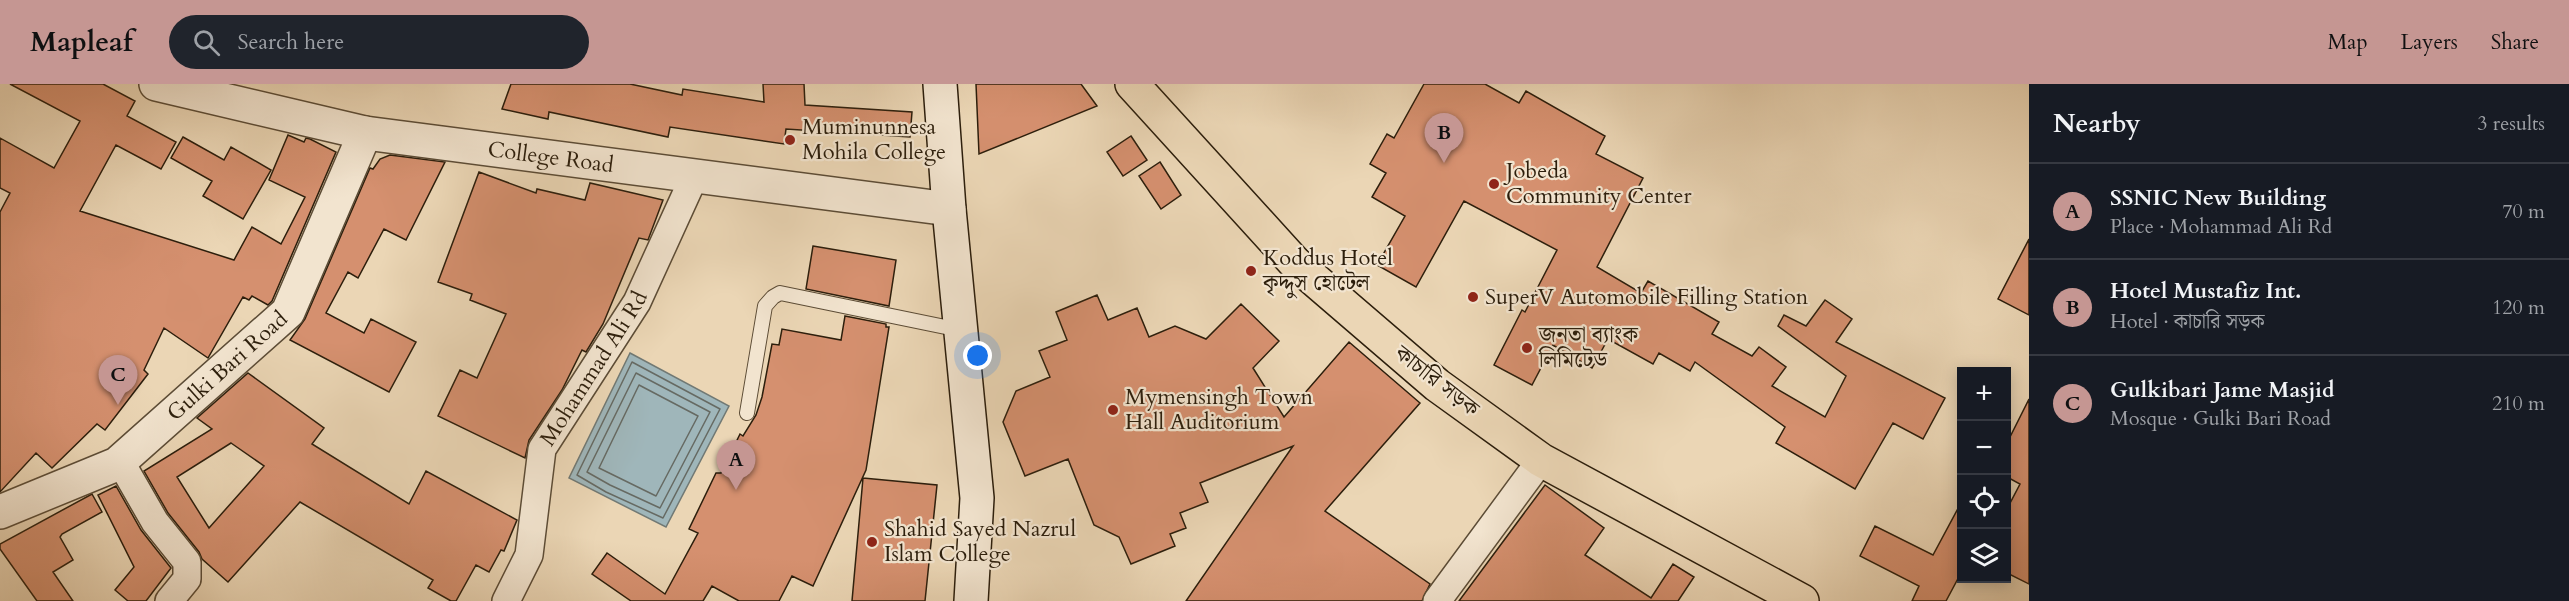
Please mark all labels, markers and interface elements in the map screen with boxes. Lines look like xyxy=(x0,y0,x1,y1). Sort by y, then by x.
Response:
search box xyxy=(169,15,589,69)
text: Mapleaf xyxy=(30,23,133,61)
icon: search xyxy=(190,26,223,59)
text: Search here xyxy=(238,27,344,57)
text: Map xyxy=(2328,28,2368,57)
text: Layers xyxy=(2401,28,2458,57)
text: Share xyxy=(2491,28,2539,57)
text: Nearby xyxy=(2053,106,2141,141)
text: 3 results xyxy=(2477,110,2545,137)
place label: Muminunnesa Mohila College xyxy=(802,112,946,167)
pin: B xyxy=(1424,113,1464,163)
marker: Muminunnesa Mohila College xyxy=(783,133,797,147)
street label: College Road xyxy=(486,134,616,180)
place label: Jobeda Community Center xyxy=(1503,156,1692,211)
marker: Jobeda Community Center xyxy=(1487,177,1501,191)
text: SSNIC New Building xyxy=(2110,183,2326,213)
text: A xyxy=(2065,198,2080,225)
text: 70 m xyxy=(2502,198,2545,225)
text: Place · Mohammad Ali Rd xyxy=(2110,213,2332,240)
place label: Koddus Hotel কৃদ্দুস হোটেল xyxy=(1262,243,1393,299)
marker: Koddus Hotel কৃদ্দুস হোটেল xyxy=(1244,264,1258,278)
text: Hotel Mustafiz Int. xyxy=(2110,276,2301,306)
place label: SuperV Automobile Filling Station xyxy=(1485,282,1809,312)
street label: Mohammad Ali Rd xyxy=(533,286,655,452)
marker: SuperV Automobile Filling Station xyxy=(1466,290,1480,304)
text: B xyxy=(2065,294,2080,321)
text: 120 m xyxy=(2492,294,2545,321)
street label: Gulki Bari Road xyxy=(161,304,294,428)
text: Hotel · কাচারি সড়ক xyxy=(2110,308,2265,335)
place label: জনতা ব্যাংক লিমিটেড xyxy=(1538,320,1640,375)
street label: কাচারি সড়ক xyxy=(1388,338,1487,424)
your location xyxy=(963,341,992,370)
marker: জনতা ব্যাংক লিমিটেড xyxy=(1520,341,1534,355)
pin: C xyxy=(98,356,138,405)
map controls xyxy=(1957,367,2011,583)
button: + xyxy=(1957,367,2011,421)
text: Gulkibari Jame Masjid xyxy=(2110,375,2335,405)
place label: Mymensingh Town Hall Auditorium xyxy=(1125,382,1313,437)
text: C xyxy=(2065,390,2080,417)
text: 210 m xyxy=(2492,390,2545,417)
marker: Mymensingh Town Hall Auditorium xyxy=(1106,403,1120,417)
text: Mosque · Gulki Bari Road xyxy=(2110,405,2331,432)
button: − xyxy=(1957,421,2011,475)
pin: A xyxy=(716,440,756,490)
button: locate xyxy=(1957,475,2011,529)
place label: Shahid Sayed Nazrul Islam College xyxy=(884,514,1076,569)
button: layers xyxy=(1957,529,2011,583)
marker: Shahid Sayed Nazrul Islam College xyxy=(865,535,879,549)

